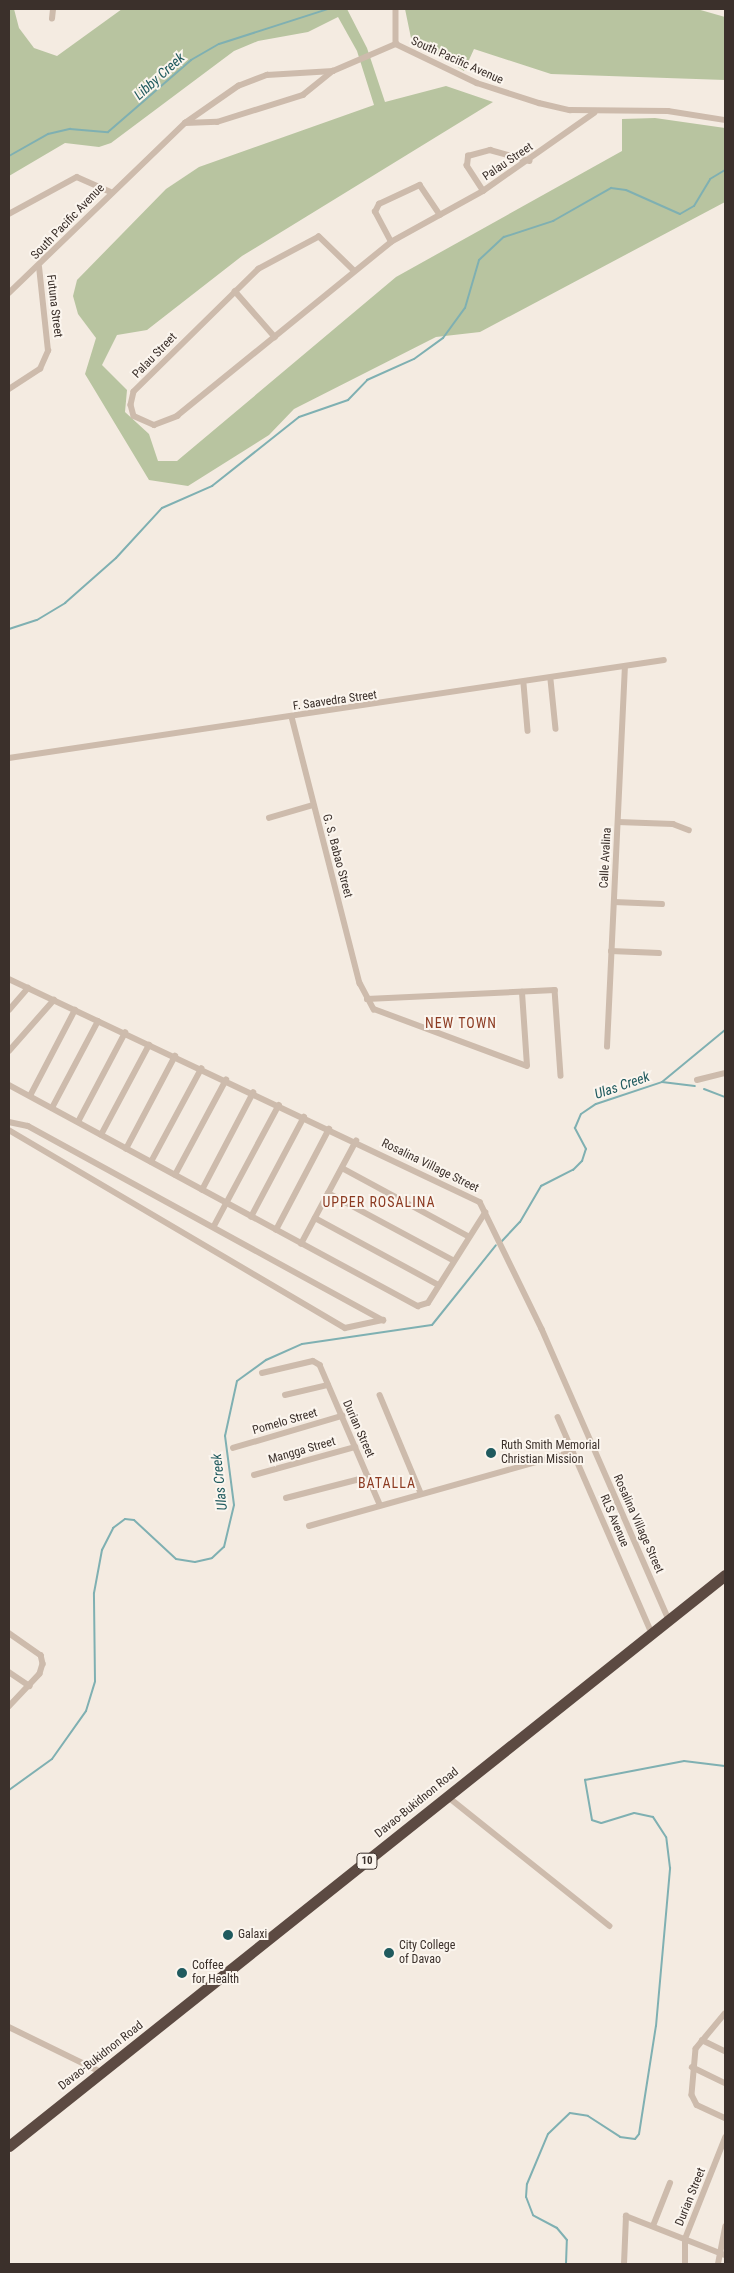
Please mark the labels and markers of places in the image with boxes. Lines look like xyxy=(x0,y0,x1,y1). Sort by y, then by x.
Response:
place label: Ruth Smith Memorial Christian Mission xyxy=(501,1439,600,1467)
marker: Ruth Smith Memorial Christian Mission xyxy=(485,1447,497,1459)
place label: Galaxi xyxy=(238,1928,267,1942)
marker: Galaxi xyxy=(222,1929,234,1941)
place label: City College of Davao xyxy=(399,1939,455,1967)
marker: City College of Davao xyxy=(383,1947,395,1959)
place label: Coffee for Health xyxy=(192,1959,239,1987)
marker: Coffee for Health xyxy=(176,1967,188,1979)

